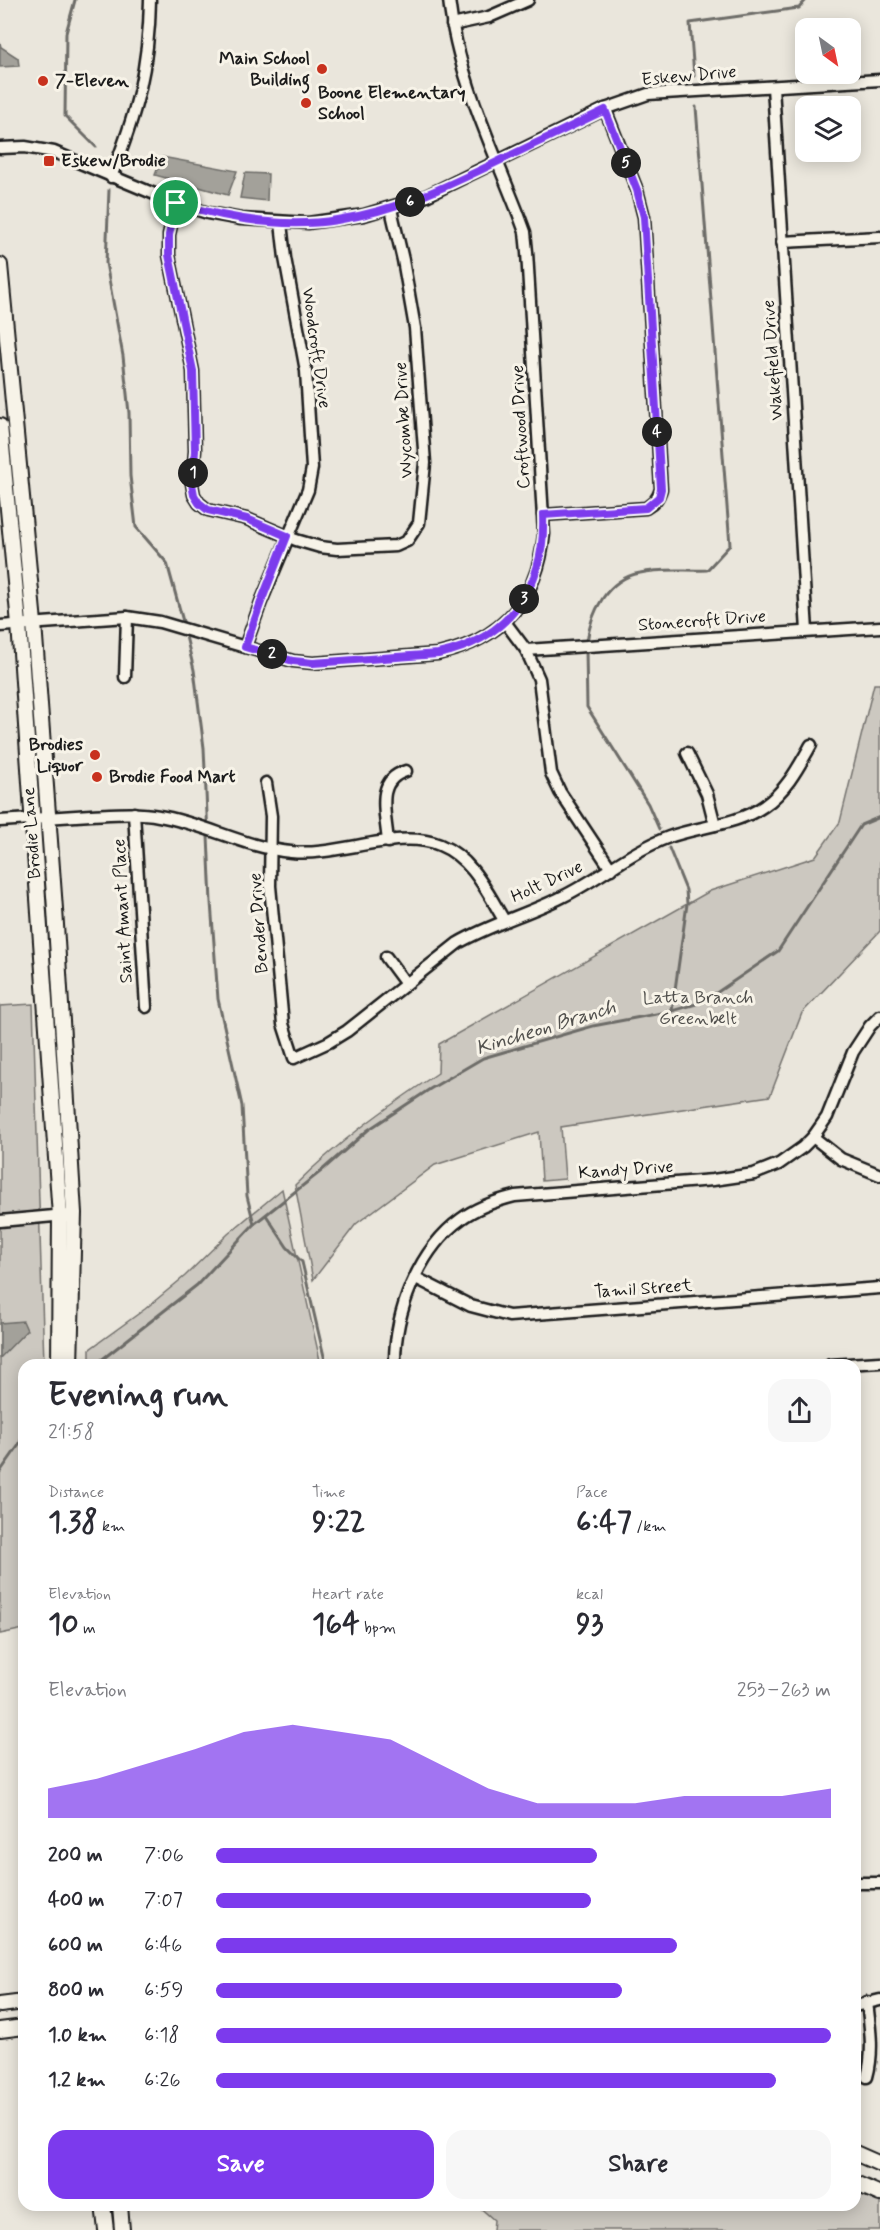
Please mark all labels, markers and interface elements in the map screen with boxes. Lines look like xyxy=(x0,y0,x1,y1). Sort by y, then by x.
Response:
north arrow xyxy=(795,18,861,84)
map controls xyxy=(795,18,861,162)
place label: Main School Building xyxy=(219,47,310,94)
street label: Eskew Drive xyxy=(640,60,738,92)
marker: Main School Building xyxy=(315,62,329,76)
place label: 7-Eleven xyxy=(55,69,130,93)
marker: 7-Eleven xyxy=(36,74,50,88)
place label: Boone Elementary School xyxy=(318,81,466,126)
marker: Boone Elementary School xyxy=(299,96,313,110)
button: layers xyxy=(795,96,861,162)
pin: 5 xyxy=(611,148,641,178)
place label: Eskew/Brodie xyxy=(61,149,166,173)
text: 5 xyxy=(621,152,631,173)
marker: Eskew/Brodie xyxy=(42,154,56,168)
pin xyxy=(150,177,201,228)
icon: arrive xyxy=(159,186,192,219)
pin: 6 xyxy=(395,187,425,217)
text: 6 xyxy=(406,191,414,212)
street label: Woodcroft Drive xyxy=(296,286,336,410)
street label: Wakefield Drive xyxy=(757,299,789,421)
street label: Wycombe Drive xyxy=(389,361,419,479)
street label: Croftwood Drive xyxy=(506,364,536,490)
pin: 4 xyxy=(642,417,672,447)
text: 4 xyxy=(652,421,662,442)
pin: 1 xyxy=(178,458,208,488)
text: 1 xyxy=(189,462,197,483)
pin: 3 xyxy=(509,584,539,614)
text: 3 xyxy=(520,588,528,609)
street label: Stonecroft Drive xyxy=(637,605,767,637)
pin: 2 xyxy=(257,639,287,669)
text: 2 xyxy=(268,643,276,664)
place label: Brodies Liquor xyxy=(29,733,84,778)
marker: Brodies Liquor xyxy=(88,748,102,762)
place label: Brodie Food Mart xyxy=(109,765,236,789)
marker: Brodie Food Mart xyxy=(90,770,104,784)
street label: Brodie Lane xyxy=(17,786,47,880)
street label: Saint Amant Place xyxy=(107,838,139,984)
street label: Holt Drive xyxy=(507,855,587,909)
street label: Bender Drive xyxy=(244,872,274,974)
park label: Latta Branch Greenbelt xyxy=(643,986,753,1031)
water label: Kincheon Branch xyxy=(473,994,620,1062)
street label: Kandy Drive xyxy=(578,1155,674,1185)
street label: Tamil Street xyxy=(593,1274,693,1304)
text: Evening run xyxy=(48,1374,228,1418)
button: share xyxy=(768,1379,831,1442)
text: 21:58 xyxy=(48,1419,95,1446)
text: Distance xyxy=(48,1482,104,1503)
text: Time xyxy=(312,1482,346,1503)
text: Pace xyxy=(576,1482,608,1503)
text: 1.38 xyxy=(48,1503,98,1542)
text: 9:22 xyxy=(312,1503,365,1542)
text: 6:47 xyxy=(576,1503,632,1542)
text: km xyxy=(98,1516,125,1537)
text: /km xyxy=(632,1516,667,1537)
text: Elevation xyxy=(48,1584,111,1605)
text: Heart rate xyxy=(312,1584,384,1605)
text: kcal xyxy=(576,1584,603,1605)
text: 10 xyxy=(48,1605,79,1644)
text: 164 xyxy=(312,1605,360,1644)
text: 93 xyxy=(576,1605,603,1644)
text: m xyxy=(79,1618,96,1639)
text: bpm xyxy=(360,1618,396,1639)
text: Elevation xyxy=(48,1677,127,1704)
text: 253–263 m xyxy=(737,1677,831,1704)
text: 200 m xyxy=(48,1842,103,1869)
text: 7:06 xyxy=(144,1842,184,1869)
text: 400 m xyxy=(48,1887,104,1914)
text: 7:07 xyxy=(144,1887,183,1914)
text: 600 m xyxy=(48,1932,103,1959)
text: 6:46 xyxy=(144,1932,182,1959)
text: 800 m xyxy=(48,1977,104,2004)
text: 6:59 xyxy=(144,1977,184,2004)
text: 1.0 km xyxy=(48,2022,107,2049)
text: 6:18 xyxy=(144,2022,179,2049)
text: 1.2 km xyxy=(48,2067,105,2094)
text: 6:26 xyxy=(144,2067,180,2094)
button: Save xyxy=(48,2130,434,2199)
button: Share xyxy=(446,2130,831,2199)

